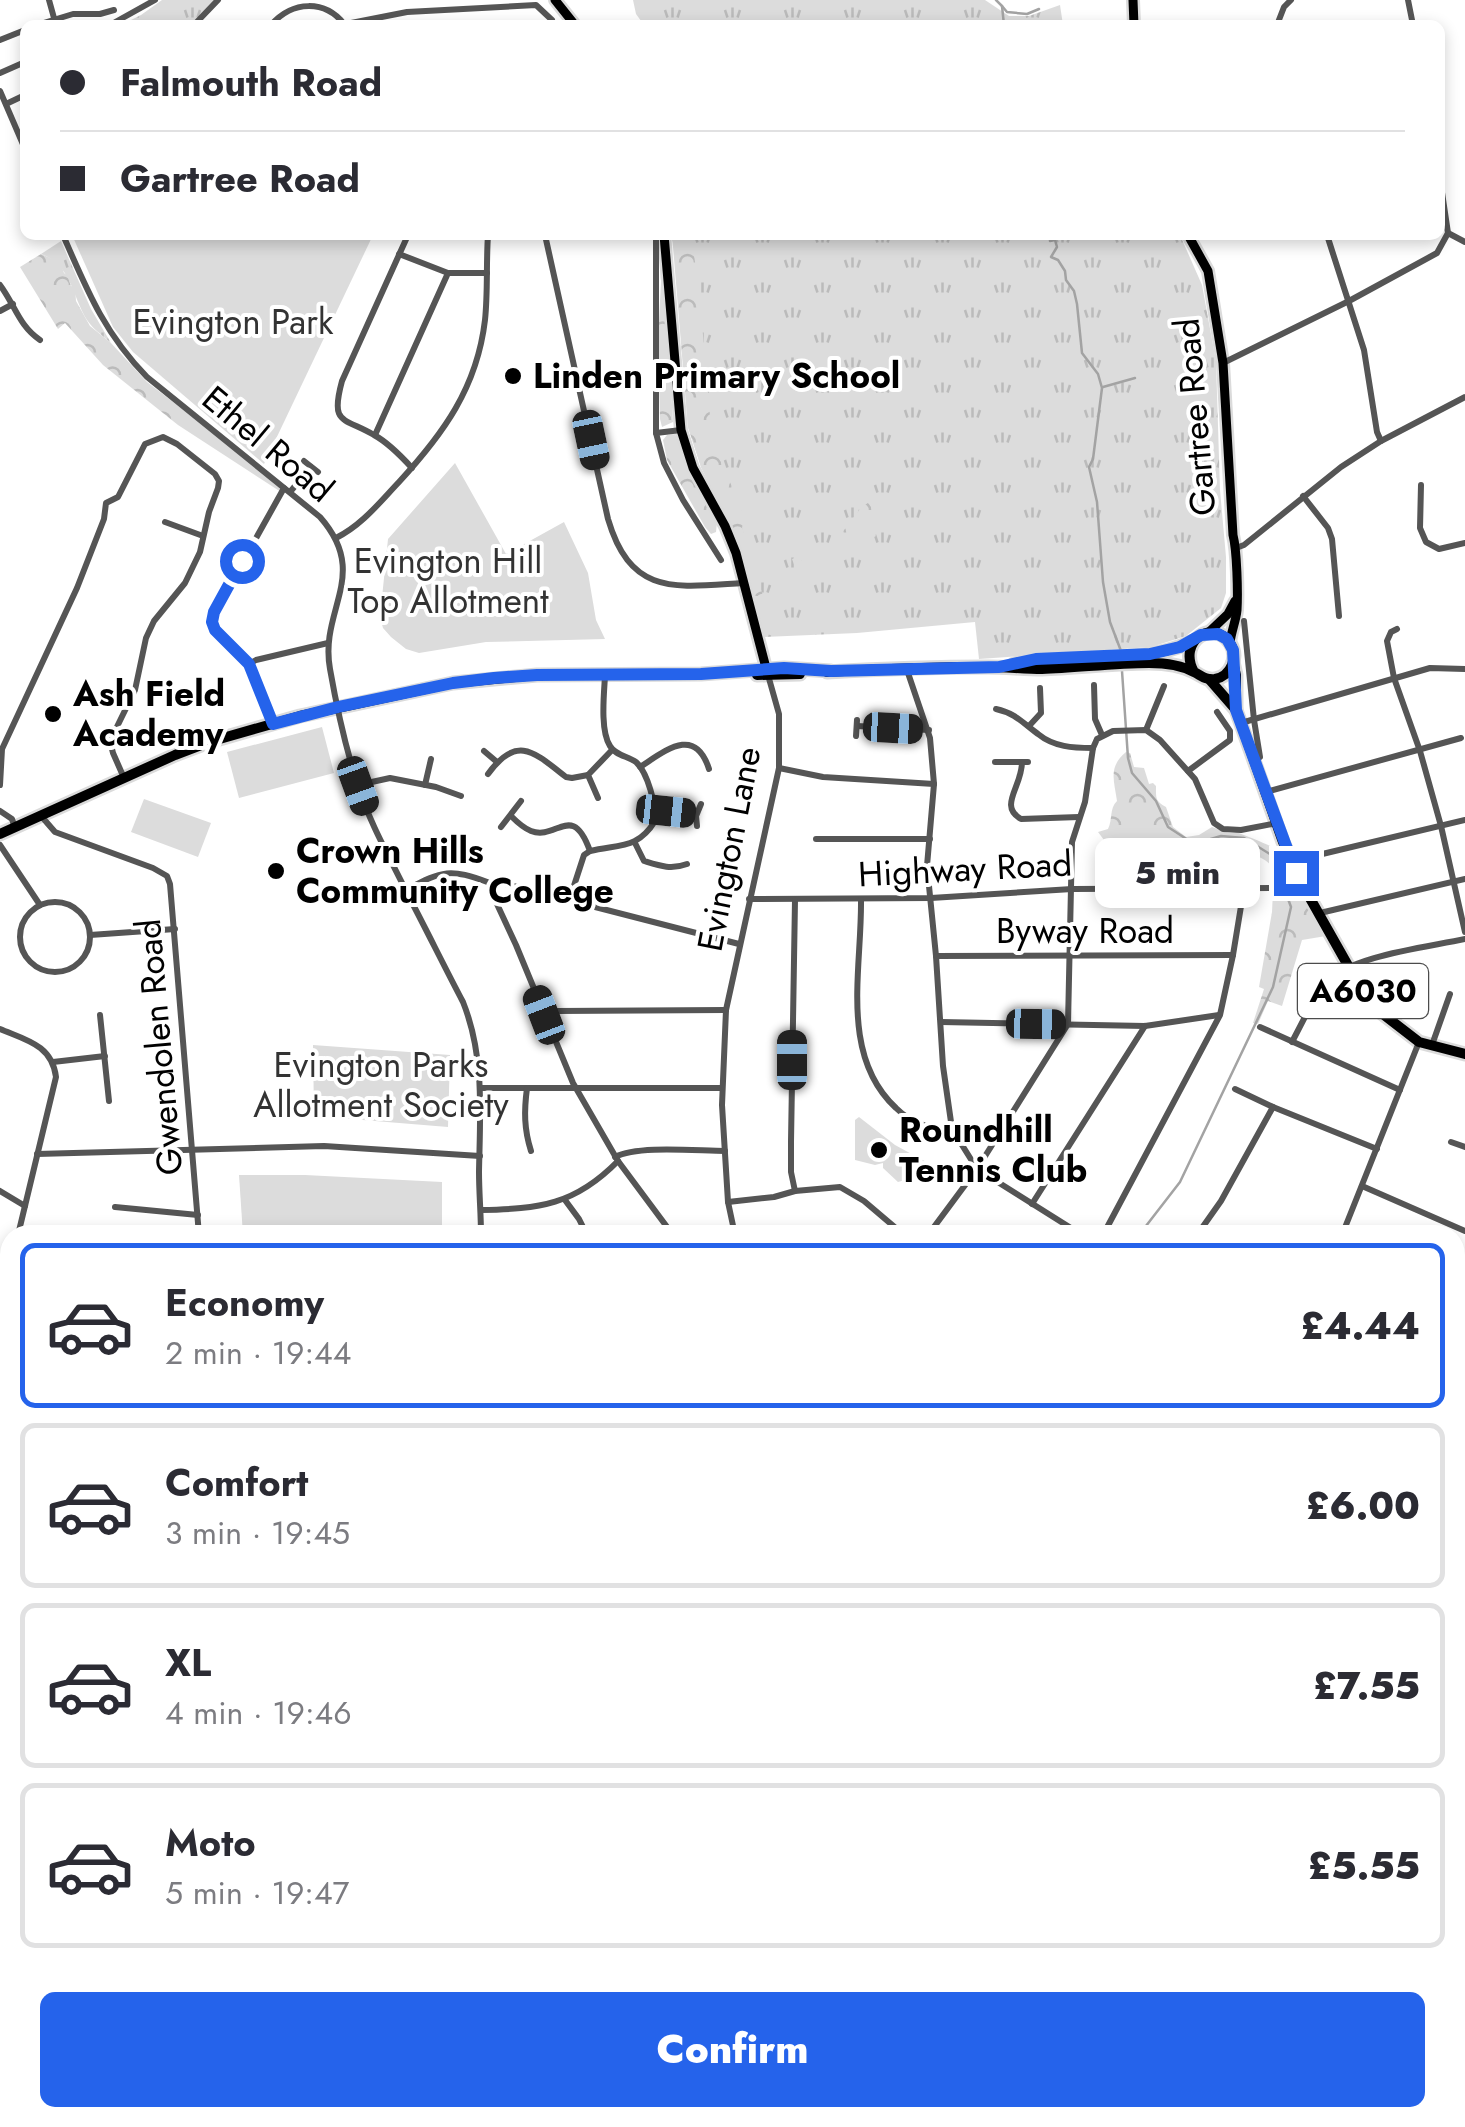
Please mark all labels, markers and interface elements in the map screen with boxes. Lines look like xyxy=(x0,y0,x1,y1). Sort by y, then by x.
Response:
text: Falmouth Road xyxy=(120,55,382,110)
text: Gartree Road xyxy=(120,151,360,206)
park label: Evington Park xyxy=(133,297,334,347)
street label: Gartree Road xyxy=(1161,316,1229,518)
place label: Linden Primary School xyxy=(533,351,900,401)
marker: Linden Primary School xyxy=(502,365,524,387)
street label: Ethel Road xyxy=(191,374,345,514)
car xyxy=(570,408,612,472)
park label: Evington Hill Top Allotment xyxy=(347,536,549,626)
route start xyxy=(220,539,265,584)
place label: Ash Field Academy xyxy=(72,669,225,759)
marker: Ash Field Academy xyxy=(42,703,64,725)
car xyxy=(862,711,924,745)
street label: Evington Lane xyxy=(685,742,773,956)
car xyxy=(334,753,382,819)
car xyxy=(635,793,697,829)
place label: Crown Hills Community College xyxy=(296,826,614,916)
street label: Highway Road xyxy=(857,838,1073,900)
callout: 5 min xyxy=(1096,838,1261,908)
text: 5 min xyxy=(1135,850,1220,896)
route end xyxy=(1274,851,1319,896)
marker: Crown Hills Community College xyxy=(265,860,287,882)
street label: Byway Road xyxy=(996,906,1174,956)
street label: Gwendolen Road xyxy=(123,917,195,1177)
road number: A6030 xyxy=(1298,964,1428,1018)
car xyxy=(519,982,569,1048)
car xyxy=(1006,1008,1066,1040)
car xyxy=(777,1030,807,1090)
park label: Evington Parks Allotment Society xyxy=(253,1040,509,1130)
place label: Roundhill Tennis Club xyxy=(899,1105,1087,1195)
marker: Roundhill Tennis Club xyxy=(868,1139,890,1161)
text: Economy xyxy=(165,1275,324,1330)
icon: car xyxy=(45,1281,135,1371)
text: £4.44 xyxy=(1300,1298,1420,1353)
text: 2 min · 19:44 xyxy=(165,1330,351,1376)
text: Comfort xyxy=(165,1455,308,1510)
icon: car xyxy=(45,1461,135,1551)
text: £6.00 xyxy=(1306,1478,1420,1533)
text: 3 min · 19:45 xyxy=(165,1510,350,1556)
text: XL xyxy=(165,1635,211,1690)
icon: car xyxy=(45,1641,135,1731)
text: £7.55 xyxy=(1313,1658,1420,1713)
text: 4 min · 19:46 xyxy=(165,1690,352,1736)
text: Moto xyxy=(165,1815,256,1870)
icon: car xyxy=(45,1821,135,1911)
text: £5.55 xyxy=(1308,1838,1420,1893)
text: 5 min · 19:47 xyxy=(165,1870,349,1916)
button: Confirm xyxy=(40,1992,1425,2107)

